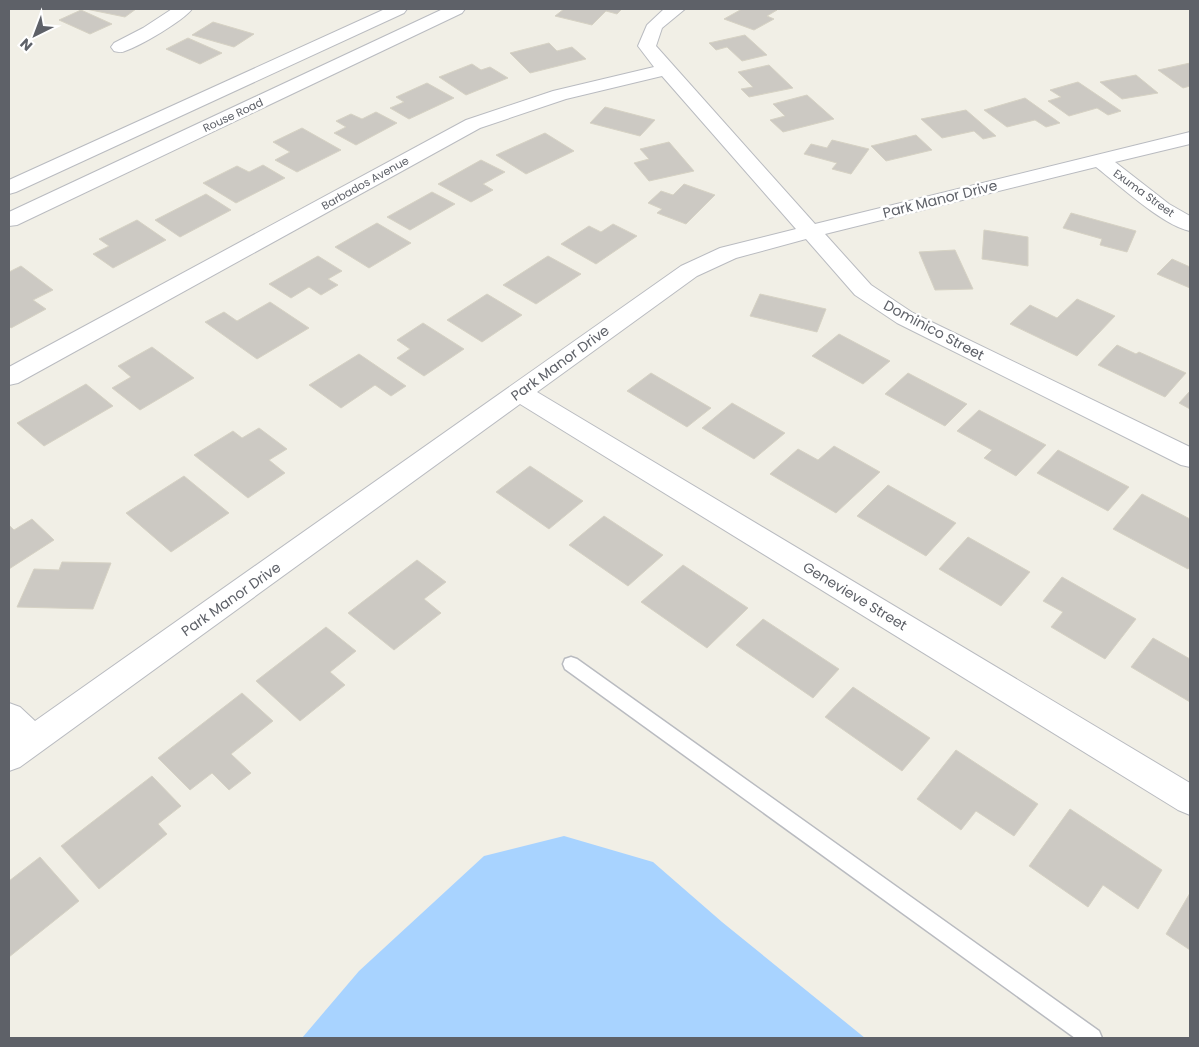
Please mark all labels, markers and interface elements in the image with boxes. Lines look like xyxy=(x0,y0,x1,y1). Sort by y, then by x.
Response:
north arrow xyxy=(10,10,60,60)
text: N xyxy=(16,34,37,56)
street label: Rouse Road xyxy=(200,94,266,136)
street label: Barbados Avenue xyxy=(318,152,412,214)
street label: Exuma Street xyxy=(1110,165,1178,221)
street label: Park Manor Drive xyxy=(881,175,1000,223)
street label: Dominico Street xyxy=(880,295,988,365)
street label: Park Manor Drive xyxy=(507,320,614,406)
street label: Park Manor Drive xyxy=(177,557,285,641)
street label: Genevieve Street xyxy=(799,557,911,635)

